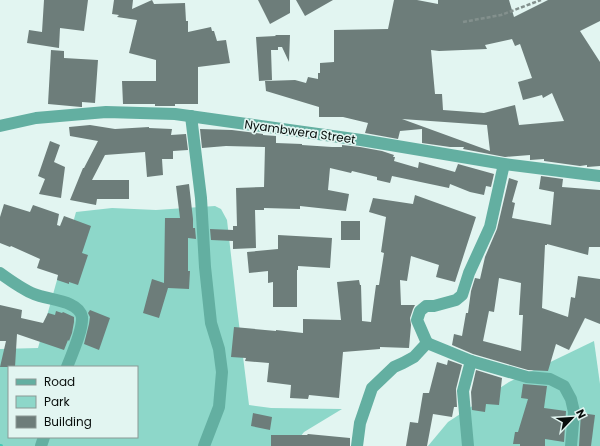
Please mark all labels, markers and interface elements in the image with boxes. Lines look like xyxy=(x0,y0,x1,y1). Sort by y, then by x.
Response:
street label: Nyambwera Street xyxy=(243,115,357,148)
legend xyxy=(8,366,138,438)
text: Road xyxy=(44,373,75,390)
text: Park xyxy=(44,393,71,410)
north arrow xyxy=(552,398,592,438)
text: N xyxy=(572,407,590,421)
text: Building xyxy=(44,413,92,430)

